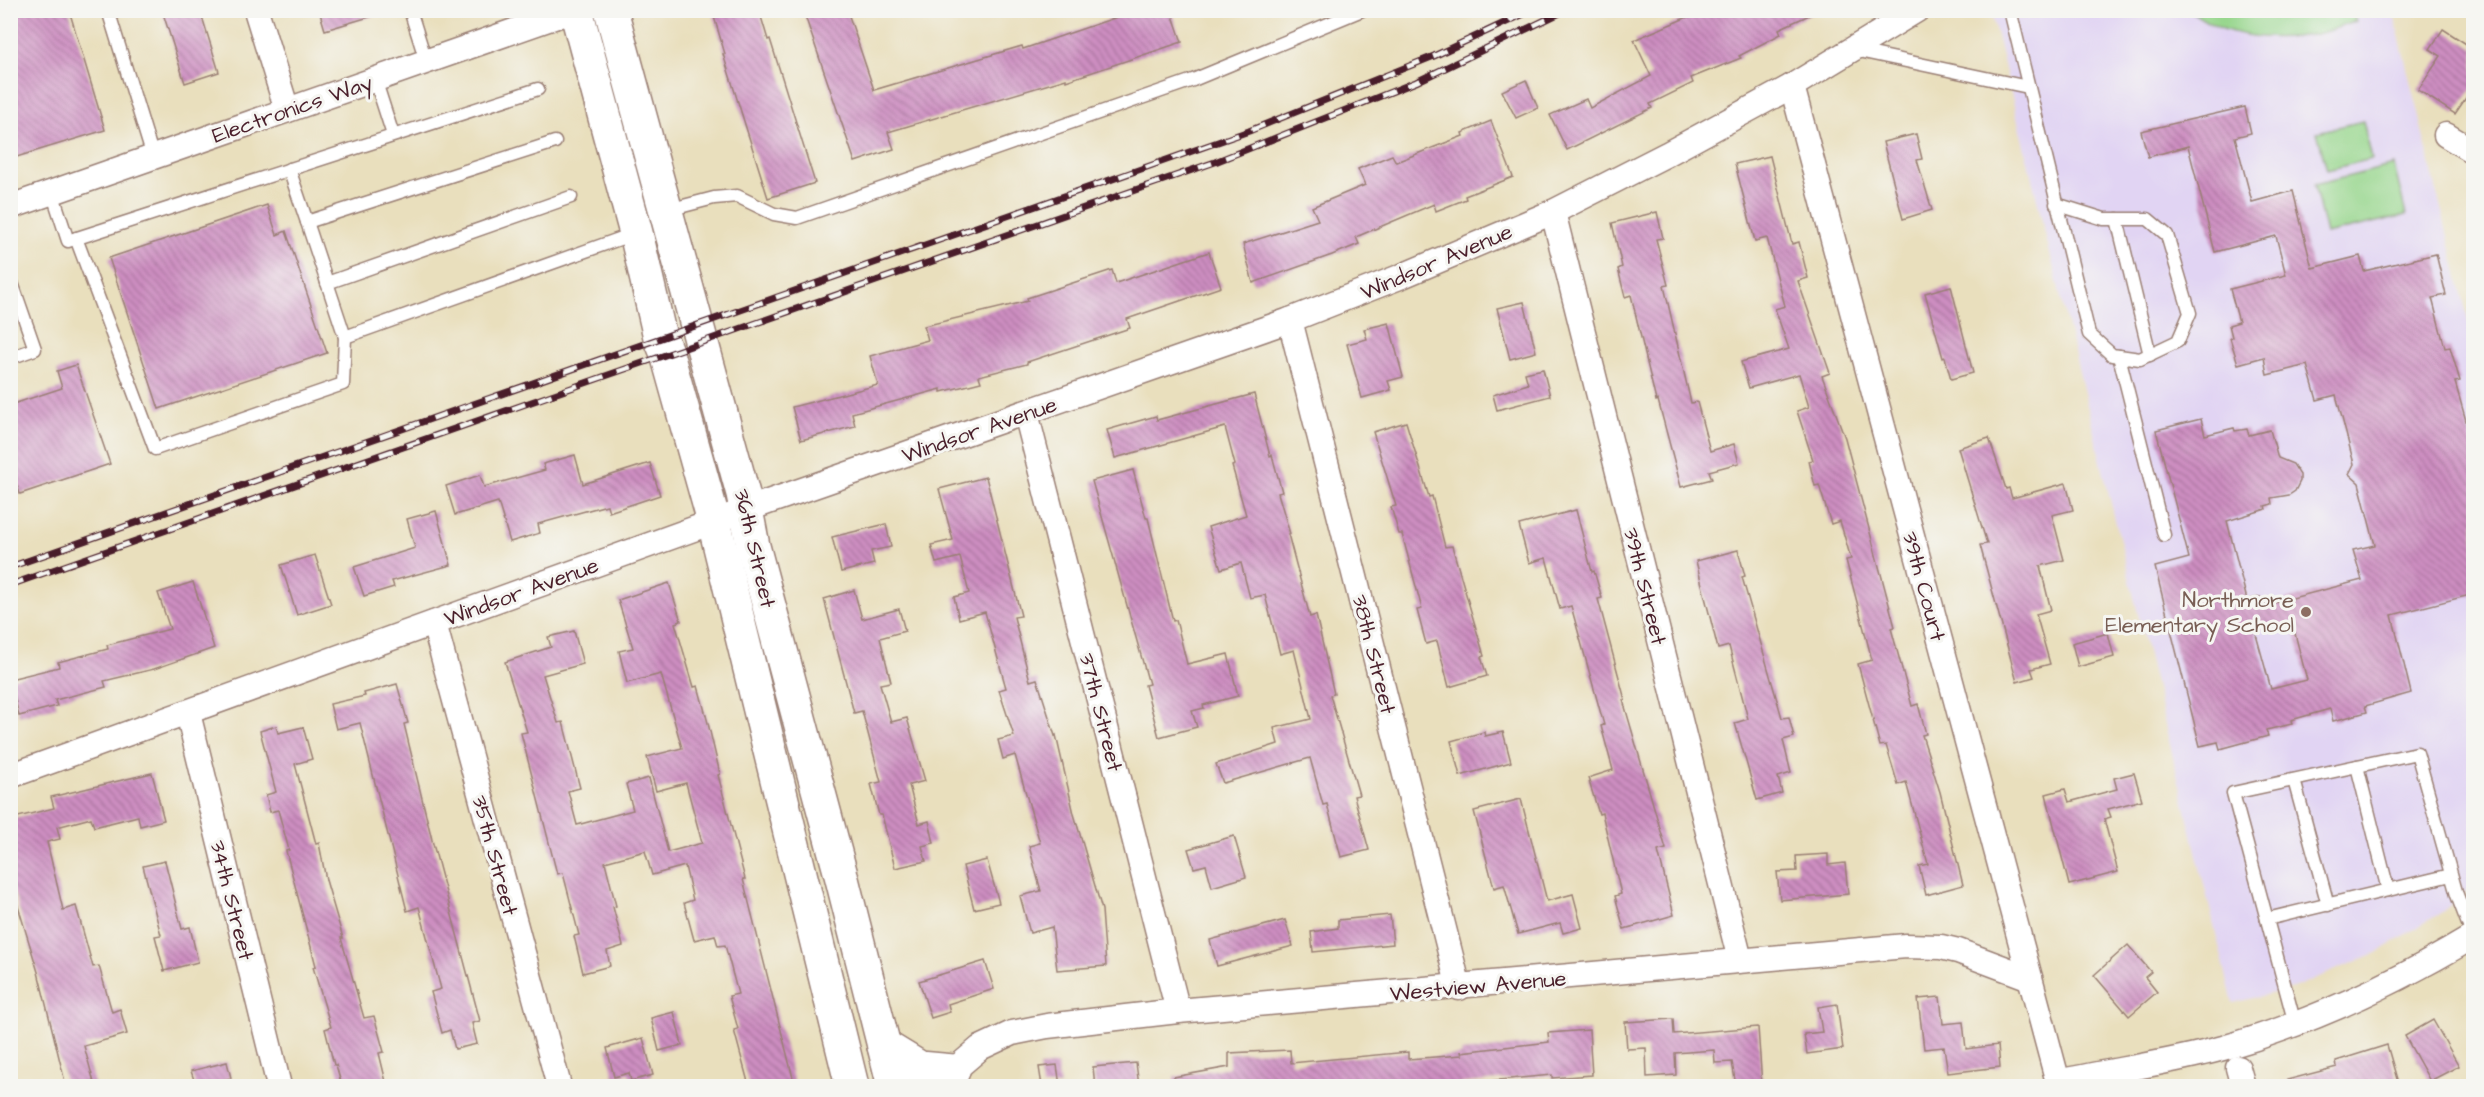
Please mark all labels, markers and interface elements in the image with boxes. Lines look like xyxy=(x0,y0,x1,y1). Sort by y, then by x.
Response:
street label: Electronics Way xyxy=(208,67,377,152)
street label: Windsor Avenue xyxy=(1356,216,1517,308)
street label: Windsor Avenue xyxy=(898,389,1061,471)
street label: 36th Street xyxy=(726,486,783,611)
street label: 39th Street xyxy=(1615,524,1674,649)
street label: 39th Court xyxy=(1894,528,1953,645)
street label: Windsor Avenue xyxy=(440,550,603,635)
place label: Northmore Elementary School xyxy=(2105,585,2294,642)
street label: 38th Street xyxy=(1344,591,1403,717)
marker: Northmore Elementary School xyxy=(2299,605,2313,619)
street label: 37th Street xyxy=(1071,650,1130,775)
street label: 35th Street xyxy=(464,792,525,919)
street label: 34th Street xyxy=(202,837,261,964)
street label: Westview Avenue xyxy=(1388,963,1568,1010)

